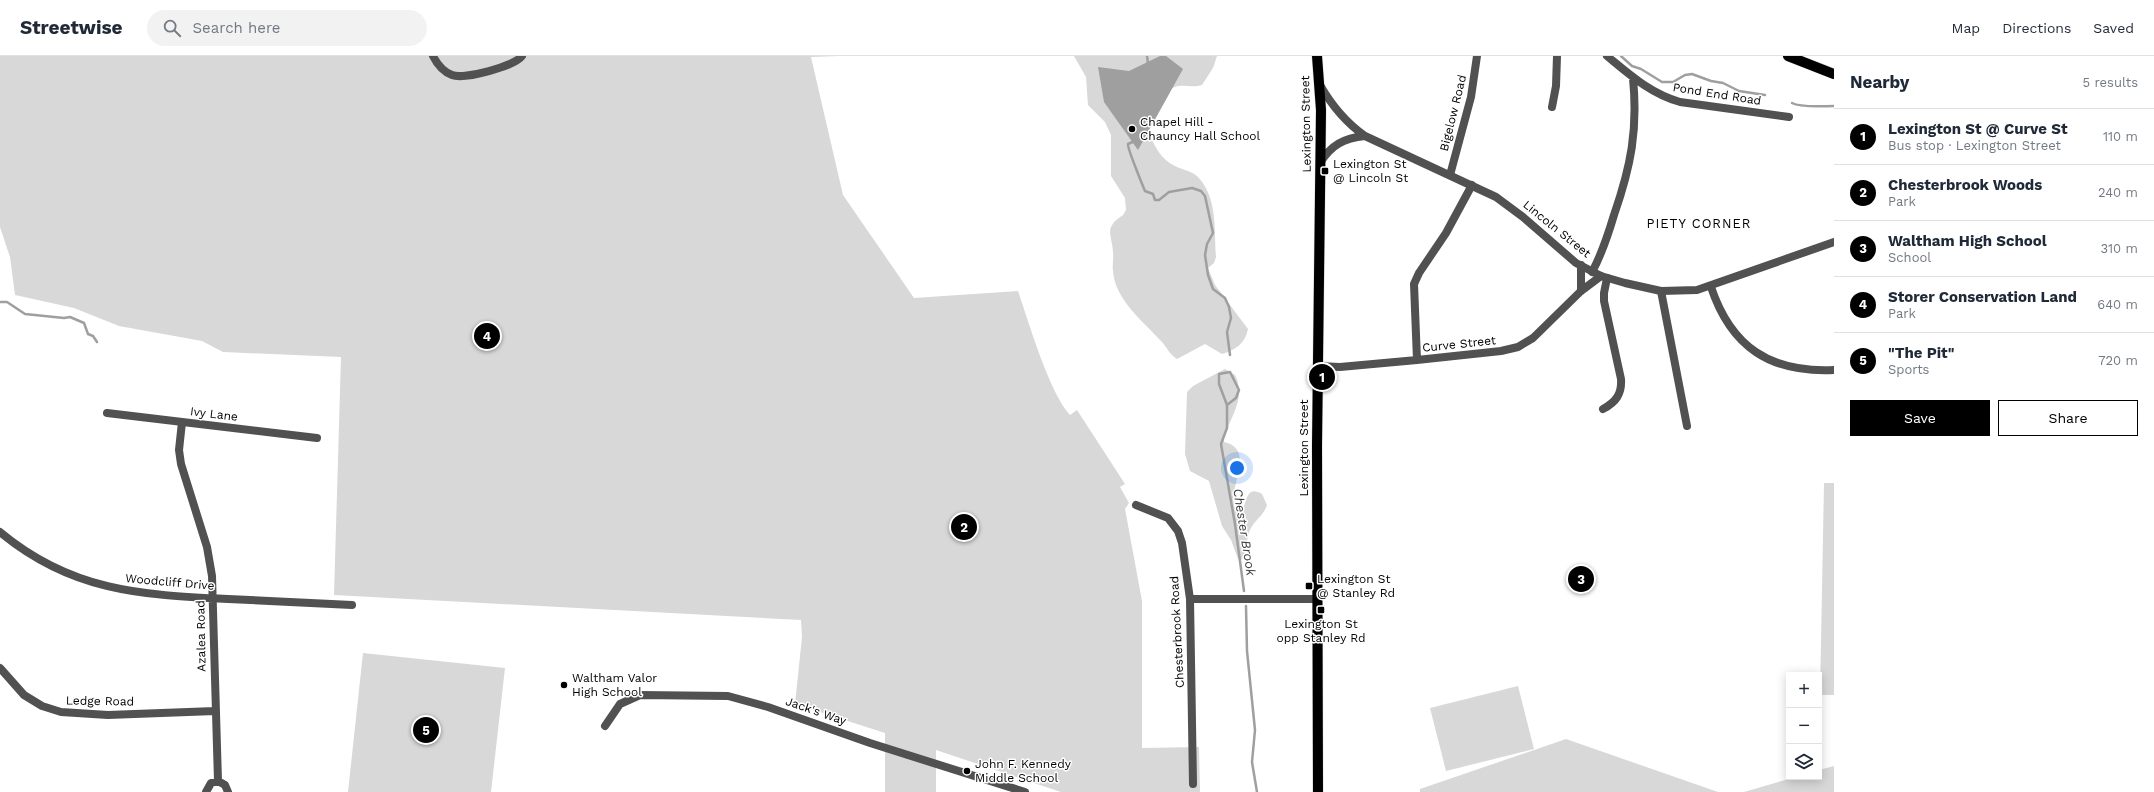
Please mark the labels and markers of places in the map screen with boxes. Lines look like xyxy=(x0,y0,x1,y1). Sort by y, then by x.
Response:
place label: Chapel Hill - Chauncy Hall School xyxy=(1140,115,1261,143)
marker: Chapel Hill - Chauncy Hall School xyxy=(1127,124,1137,134)
place label: Lexington St @ Lincoln St xyxy=(1333,157,1408,185)
marker: Lexington St @ Lincoln St xyxy=(1320,166,1330,176)
pin: 4 xyxy=(474,321,500,351)
pin: 1 xyxy=(1309,362,1335,392)
pin: 2 xyxy=(951,512,977,542)
pin: 3 xyxy=(1568,564,1594,594)
place label: Lexington St @ Stanley Rd xyxy=(1317,572,1395,600)
marker: Lexington St @ Stanley Rd xyxy=(1304,581,1314,591)
marker: Lexington St opp Stanley Rd xyxy=(1316,605,1326,615)
place label: Lexington St opp Stanley Rd xyxy=(1277,617,1365,645)
place label: Waltham Valor High School xyxy=(572,671,657,699)
marker: Waltham Valor High School xyxy=(559,680,569,690)
pin: 5 xyxy=(413,715,439,745)
place label: John F. Kennedy Middle School xyxy=(975,757,1072,785)
marker: John F. Kennedy Middle School xyxy=(962,766,972,776)

